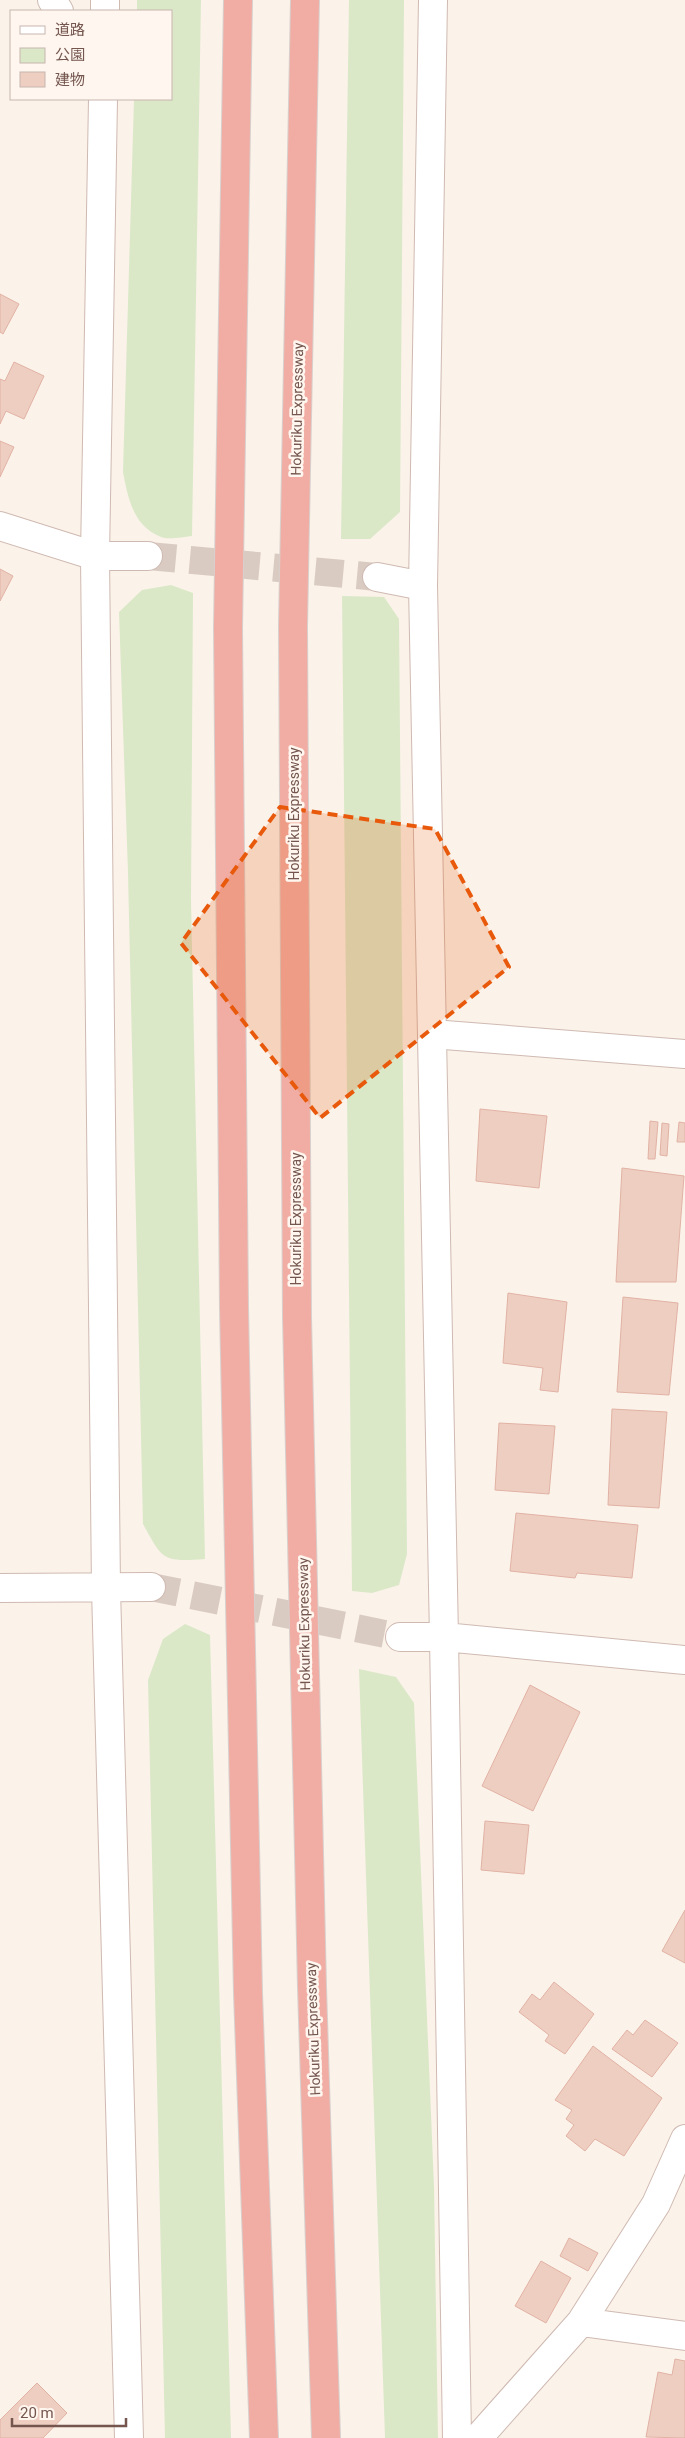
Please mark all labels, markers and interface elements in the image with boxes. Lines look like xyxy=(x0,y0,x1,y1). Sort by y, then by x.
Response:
legend xyxy=(10,10,172,100)
text: 道路 xyxy=(55,21,85,39)
text: 公園 xyxy=(55,46,85,64)
text: 建物 xyxy=(55,71,85,89)
street label: Hokuriku Expressway xyxy=(288,342,306,476)
street label: Hokuriku Expressway xyxy=(286,747,302,881)
street label: Hokuriku Expressway xyxy=(288,1152,304,1286)
street label: Hokuriku Expressway xyxy=(295,1557,313,1691)
street label: Hokuriku Expressway xyxy=(303,1962,323,2096)
scale bar xyxy=(12,2396,126,2428)
text: 20 m xyxy=(20,2404,54,2422)

